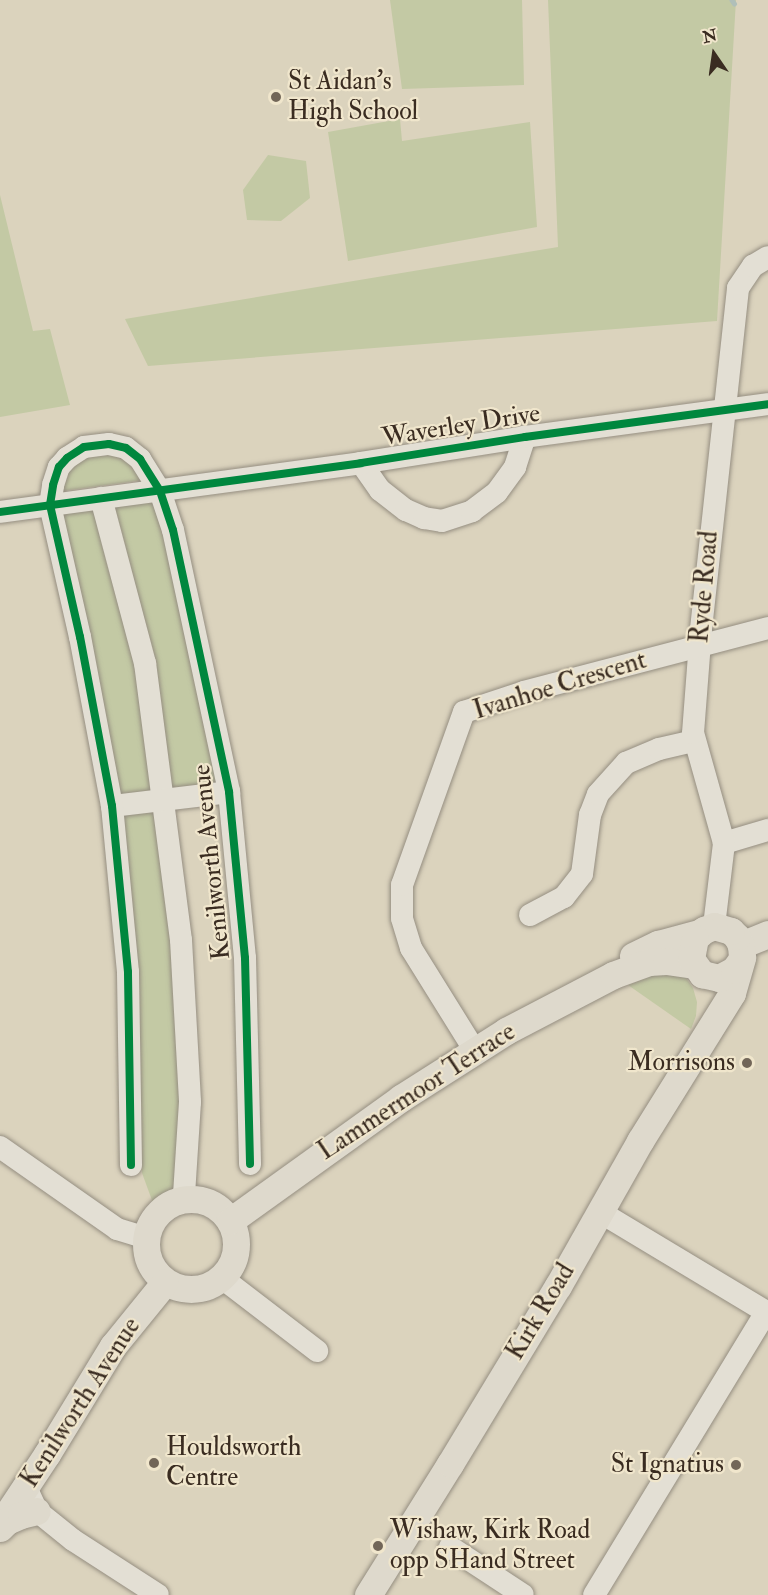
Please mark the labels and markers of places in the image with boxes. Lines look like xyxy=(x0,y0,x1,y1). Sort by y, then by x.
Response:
place label: St Aidan's High School xyxy=(288,66,418,128)
marker: St Aidan's High School xyxy=(269,90,283,104)
place label: Morrisons xyxy=(628,1047,735,1079)
marker: Morrisons xyxy=(740,1056,754,1070)
place label: Houldsworth Centre xyxy=(166,1432,301,1494)
place label: St Ignatius xyxy=(611,1449,724,1481)
marker: Houldsworth Centre xyxy=(147,1456,161,1470)
marker: St Ignatius xyxy=(729,1458,743,1472)
place label: Wishaw, Kirk Road opp SHand Street xyxy=(390,1515,590,1576)
marker: Wishaw, Kirk Road opp SHand Street xyxy=(371,1539,385,1553)

